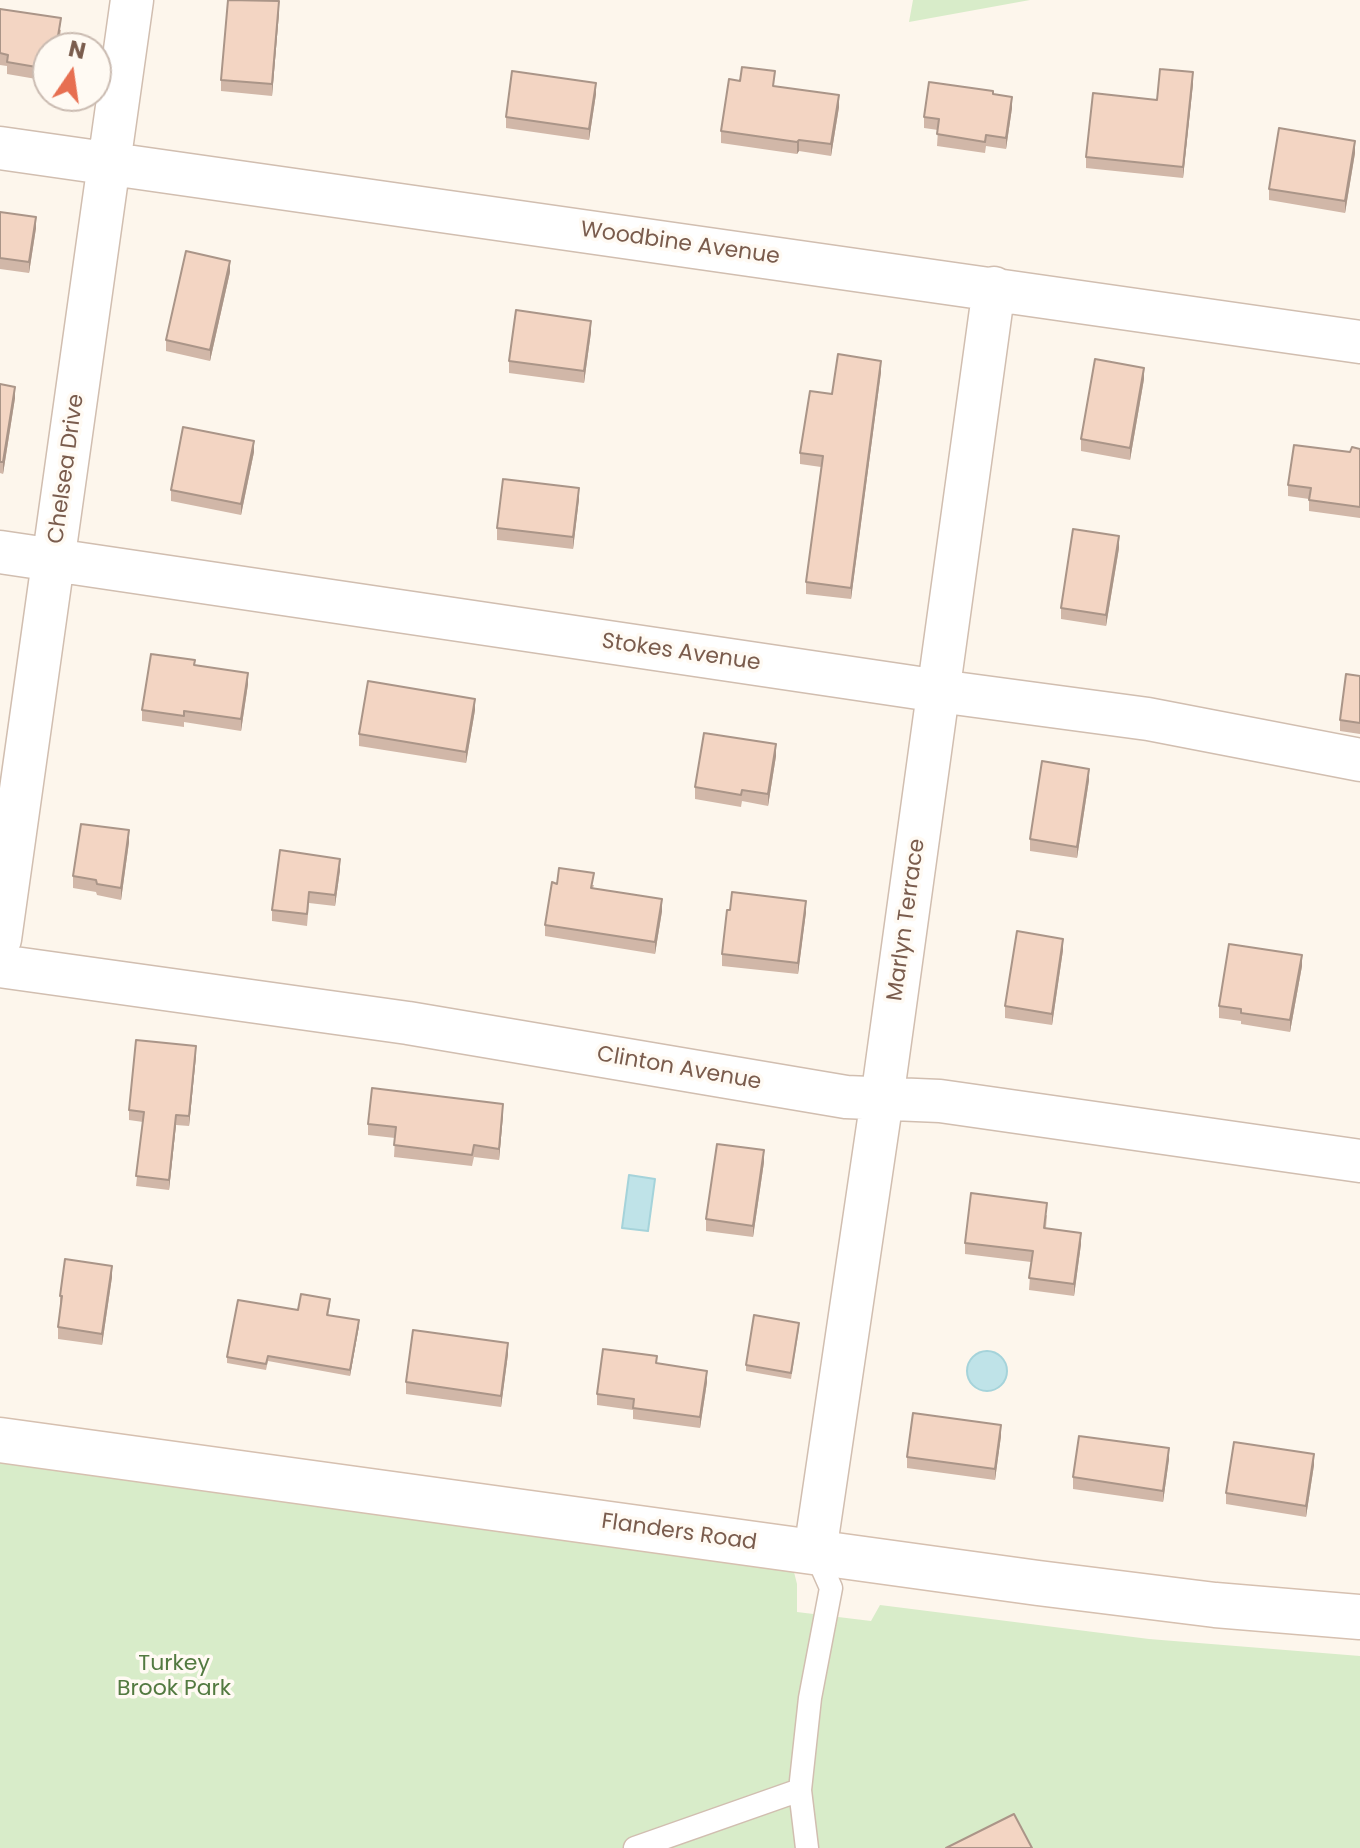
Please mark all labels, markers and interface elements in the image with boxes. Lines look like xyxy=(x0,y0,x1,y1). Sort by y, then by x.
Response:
north arrow xyxy=(32,32,112,112)
text: N xyxy=(66,33,89,67)
street label: Woodbine Avenue xyxy=(579,217,781,271)
street label: Chelsea Drive xyxy=(43,392,91,546)
street label: Stokes Avenue xyxy=(600,629,762,677)
street label: Marlyn Terrace xyxy=(883,837,931,1003)
street label: Clinton Avenue xyxy=(595,1042,763,1096)
street label: Flanders Road xyxy=(600,1509,758,1557)
park label: Turkey Brook Park xyxy=(117,1651,231,1702)

